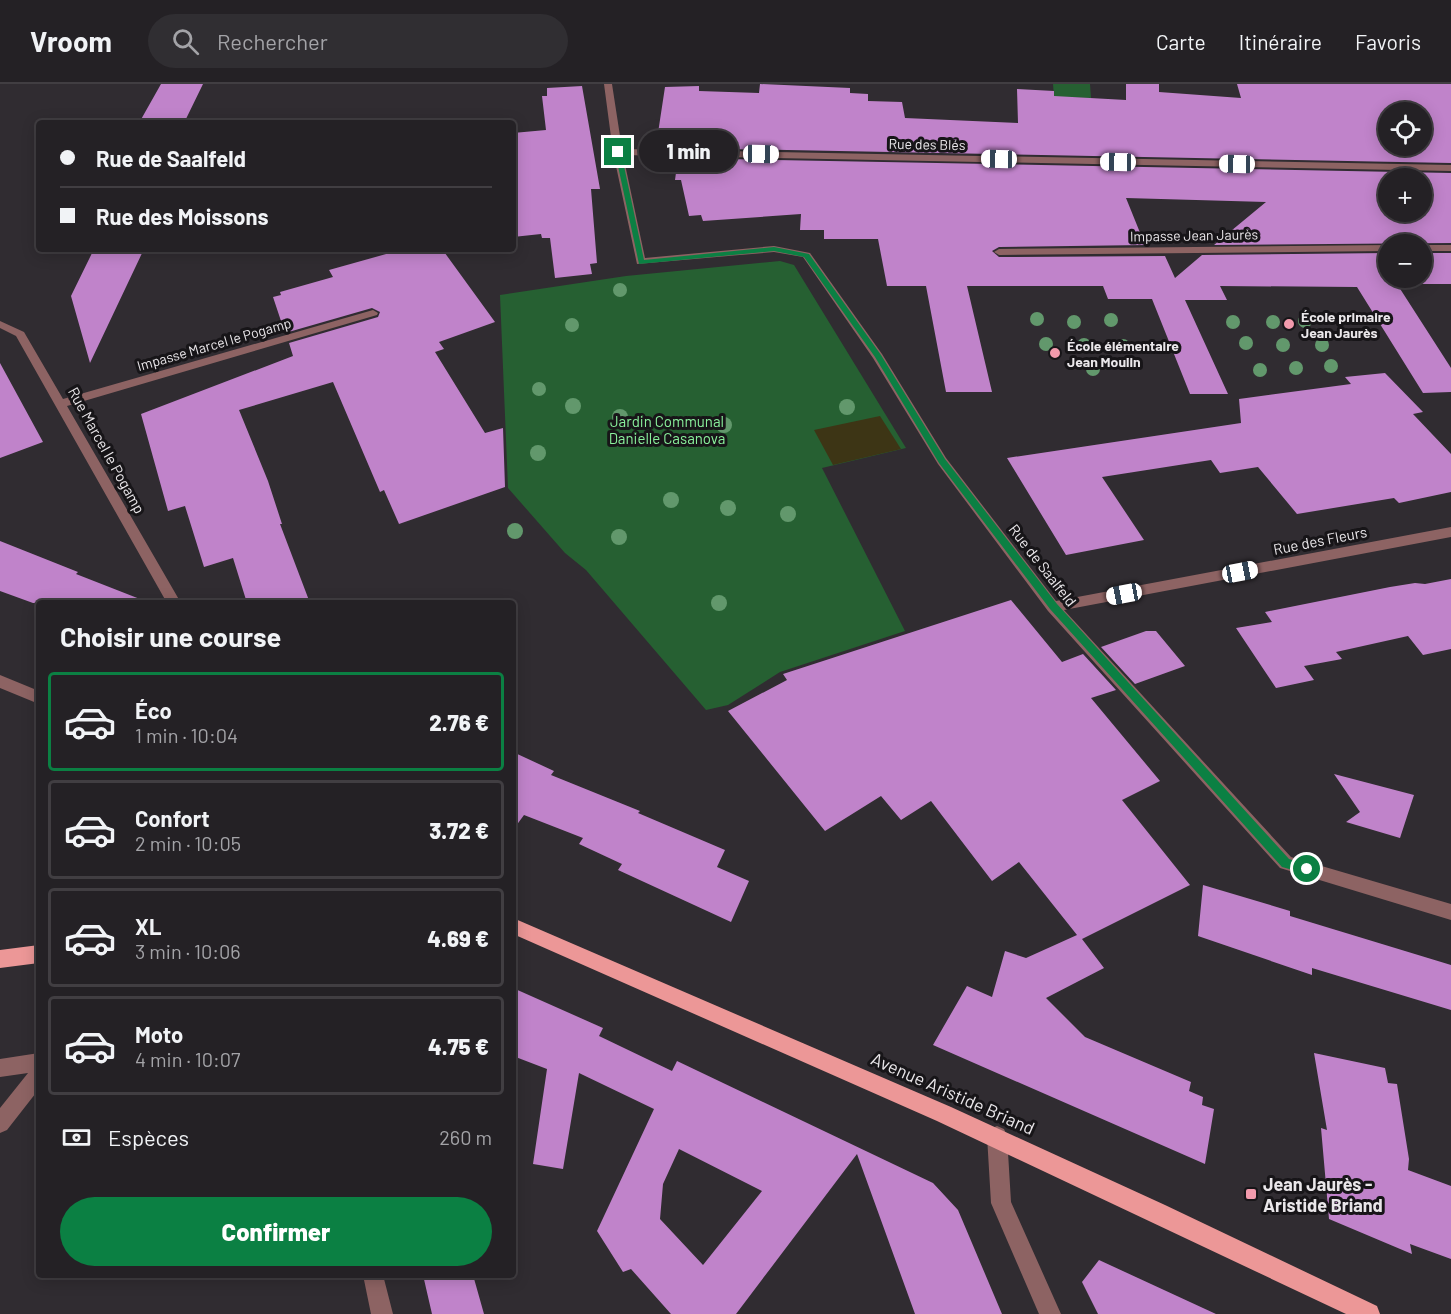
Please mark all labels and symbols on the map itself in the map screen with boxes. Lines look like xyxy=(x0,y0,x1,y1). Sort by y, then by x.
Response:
callout: 1 min xyxy=(639,131,738,173)
street label: Rue des Blés xyxy=(888,135,966,153)
route end xyxy=(604,138,631,165)
car xyxy=(743,145,779,163)
car xyxy=(981,150,1017,168)
car xyxy=(1100,153,1136,171)
car xyxy=(1219,155,1255,173)
street label: Impasse Jean Jaurès xyxy=(1130,225,1259,245)
place label: École primaire Jean Jaurès xyxy=(1301,308,1391,341)
street label: Impasse Marcel le Pogamp xyxy=(135,314,293,374)
marker: École primaire Jean Jaurès xyxy=(1282,317,1296,331)
place label: École élémentaire Jean Moulin xyxy=(1067,337,1179,370)
marker: École élémentaire Jean Moulin xyxy=(1048,346,1062,360)
street label: Rue Marcel le Pogamp xyxy=(65,384,149,516)
park label: Jardin Communal Danielle Casanova xyxy=(609,412,725,447)
street label: Rue de Saalfeld xyxy=(1005,520,1081,610)
street label: Rue des Fleurs xyxy=(1272,522,1368,558)
car xyxy=(1221,560,1259,584)
car xyxy=(1105,582,1143,606)
route start xyxy=(1293,855,1320,882)
street label: Avenue Aristide Briand xyxy=(868,1047,1038,1139)
place label: Jean Jaurès - Aristide Briand xyxy=(1263,1173,1383,1216)
marker: Jean Jaurès - Aristide Briand xyxy=(1244,1187,1258,1201)

